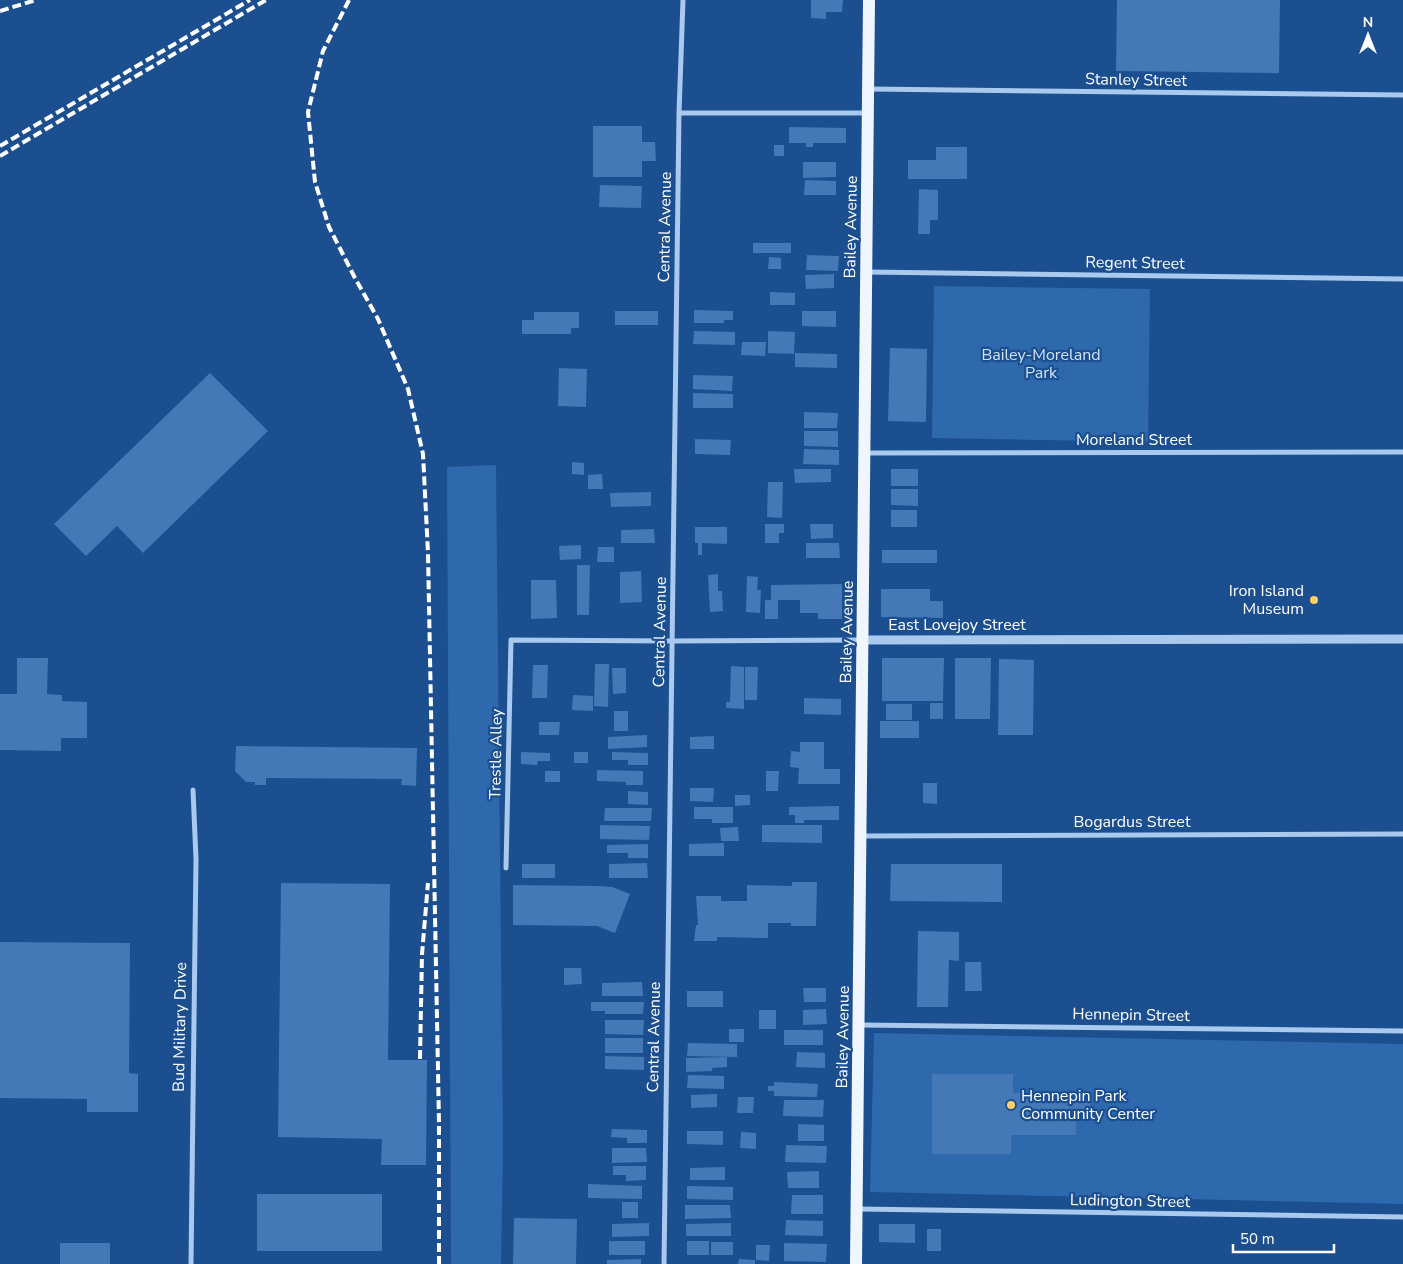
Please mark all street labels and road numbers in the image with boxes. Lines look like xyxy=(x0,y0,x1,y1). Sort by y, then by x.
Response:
street label: Stanley Street xyxy=(1085,68,1188,92)
street label: Central Avenue xyxy=(653,171,677,283)
street label: Bailey Avenue xyxy=(839,175,863,279)
street label: Regent Street xyxy=(1085,251,1185,275)
street label: Moreland Street xyxy=(1076,429,1192,451)
street label: Central Avenue xyxy=(648,576,672,688)
street label: Bailey Avenue xyxy=(835,580,859,684)
street label: East Lovejoy Street xyxy=(888,614,1026,636)
street label: Trestle Alley xyxy=(484,708,508,800)
street label: Bogardus Street xyxy=(1074,811,1191,833)
street label: Bud Military Drive xyxy=(168,962,192,1092)
street label: Central Avenue xyxy=(642,981,666,1093)
street label: Bailey Avenue xyxy=(831,985,855,1089)
street label: Hennepin Street xyxy=(1072,1003,1190,1027)
street label: Ludington Street xyxy=(1070,1189,1191,1213)

